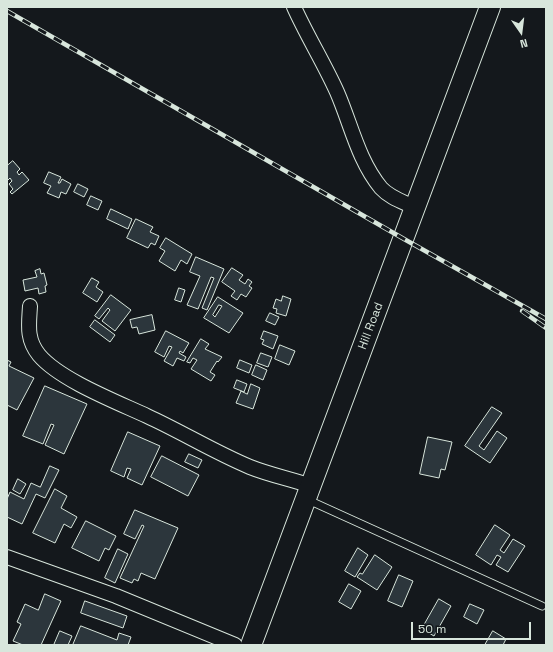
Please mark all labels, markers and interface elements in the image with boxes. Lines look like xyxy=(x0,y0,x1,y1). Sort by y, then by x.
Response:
north arrow xyxy=(501,12,541,52)
text: N xyxy=(519,36,529,51)
street label: Hill Road xyxy=(355,300,387,352)
scale bar xyxy=(413,614,533,640)
text: 50 m xyxy=(418,621,446,637)

